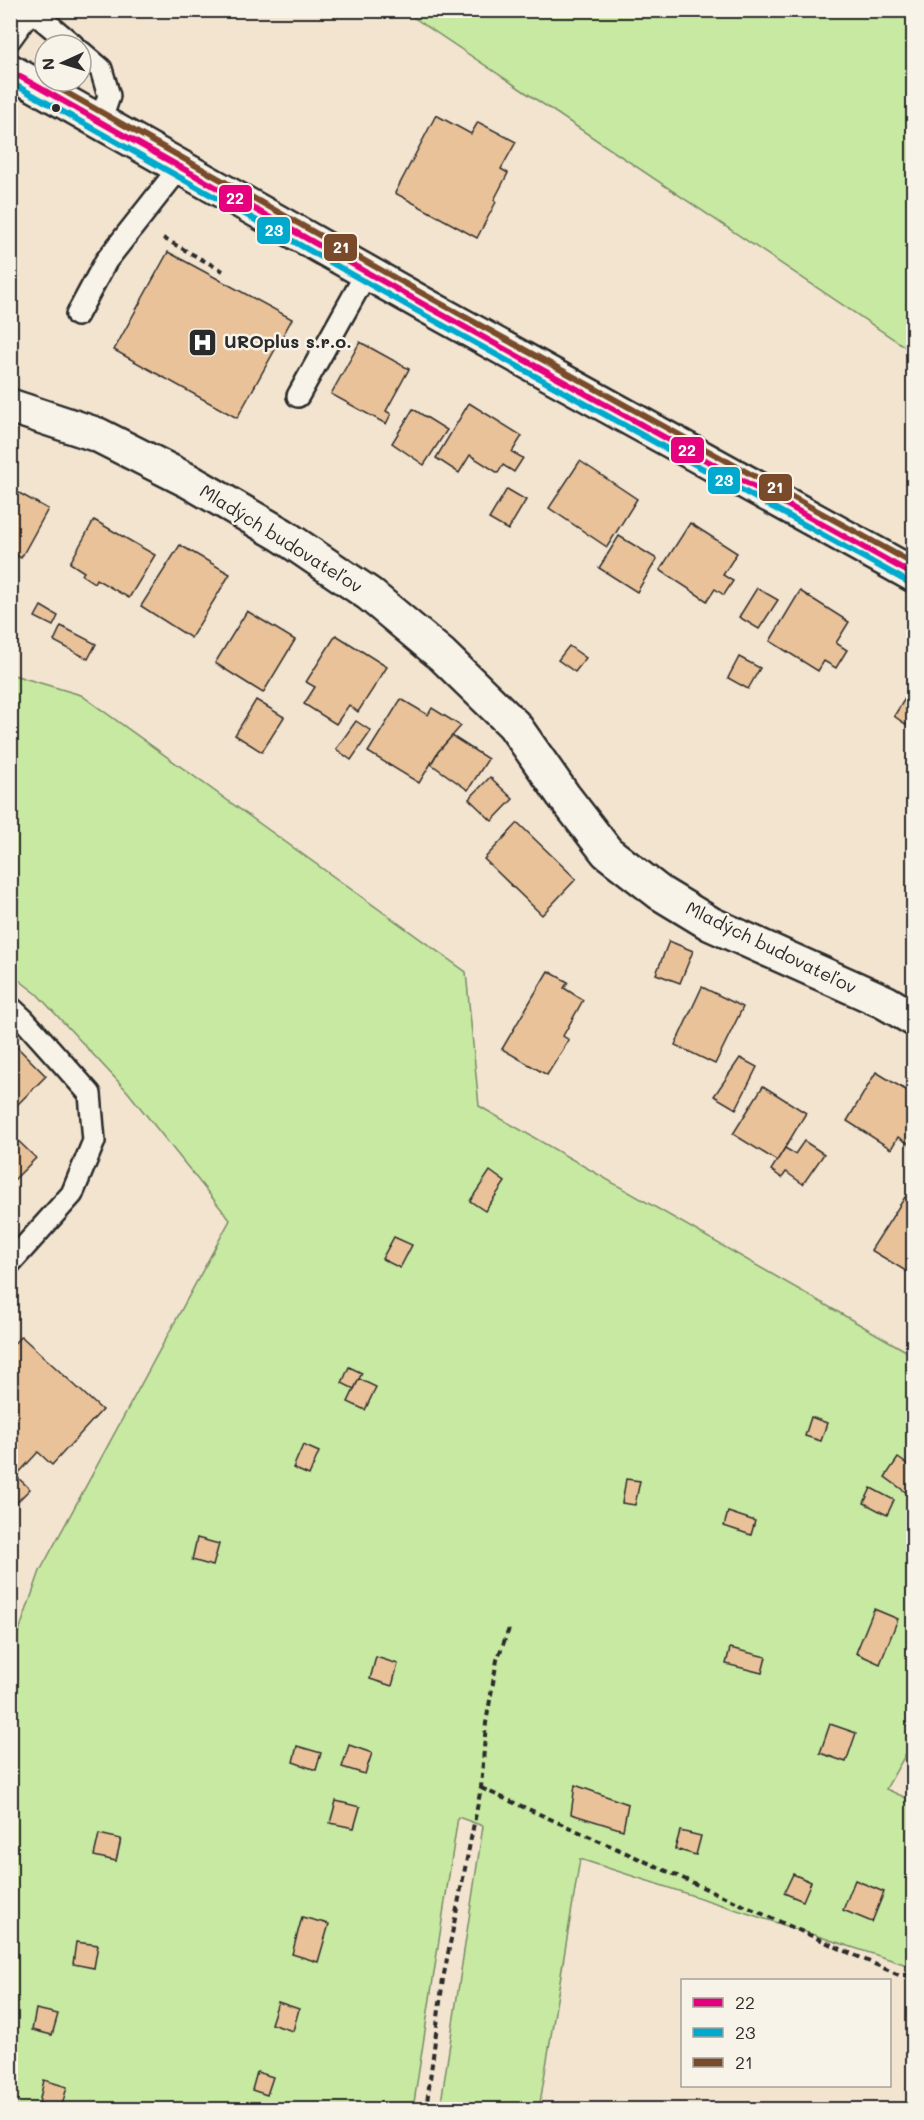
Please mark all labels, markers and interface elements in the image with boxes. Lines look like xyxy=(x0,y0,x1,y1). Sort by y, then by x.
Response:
north arrow xyxy=(33,33,93,93)
text: N xyxy=(37,57,58,71)
unlabelled marker xyxy=(50,102,62,114)
line badge: 22 xyxy=(218,184,253,213)
text: 22 xyxy=(226,187,244,208)
line badge: 23 xyxy=(256,216,291,245)
text: 23 xyxy=(265,219,284,240)
line badge: 21 xyxy=(323,233,358,262)
text: 21 xyxy=(333,236,349,257)
hospital icon: UROplus s.r.o. xyxy=(187,326,219,358)
place label: UROplus s.r.o. xyxy=(224,329,352,353)
line badge: 22 xyxy=(670,436,705,464)
text: 22 xyxy=(678,439,696,460)
line badge: 23 xyxy=(707,466,741,495)
text: 23 xyxy=(715,469,734,490)
line badge: 21 xyxy=(758,473,793,502)
text: 21 xyxy=(767,476,783,497)
street label: Mladých budovateľov xyxy=(196,478,367,598)
street label: Mladých budovateľov xyxy=(682,895,861,999)
legend xyxy=(681,1979,891,2087)
text: 22 xyxy=(735,1990,755,2014)
text: 23 xyxy=(735,2020,756,2044)
text: 21 xyxy=(735,2050,753,2074)

